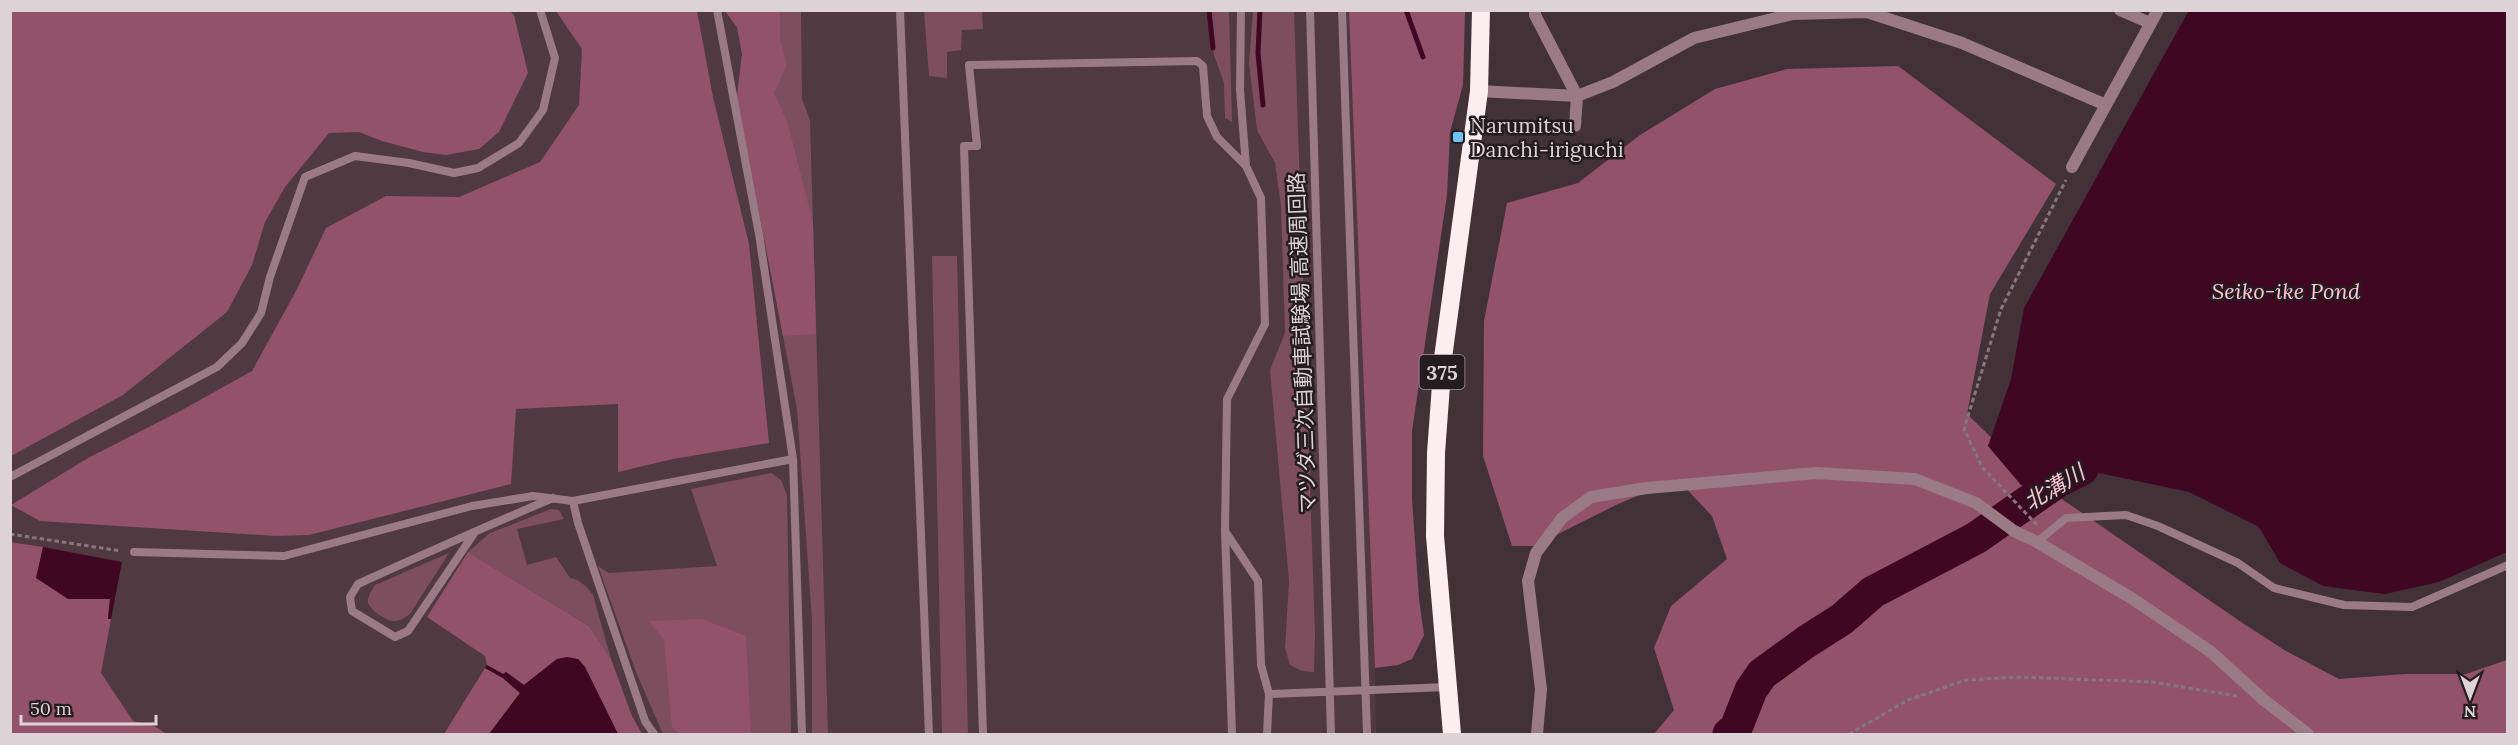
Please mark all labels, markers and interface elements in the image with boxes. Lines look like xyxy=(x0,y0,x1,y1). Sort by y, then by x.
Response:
place label: Narumitsu Danchi-iriguchi xyxy=(1470,112,1624,163)
marker: Narumitsu Danchi-iriguchi xyxy=(1451,130,1465,144)
street label: マツダ三次自動車試験場 高速周回路 xyxy=(1283,172,1321,514)
water label: Seiko-ike Pond xyxy=(2212,277,2361,305)
road number: 375 xyxy=(1420,355,1464,389)
water label: 北溝川 xyxy=(2018,457,2091,516)
north arrow xyxy=(2440,667,2500,727)
scale bar xyxy=(21,688,156,726)
text: 50 m xyxy=(30,697,72,720)
text: N xyxy=(2464,702,2476,722)

